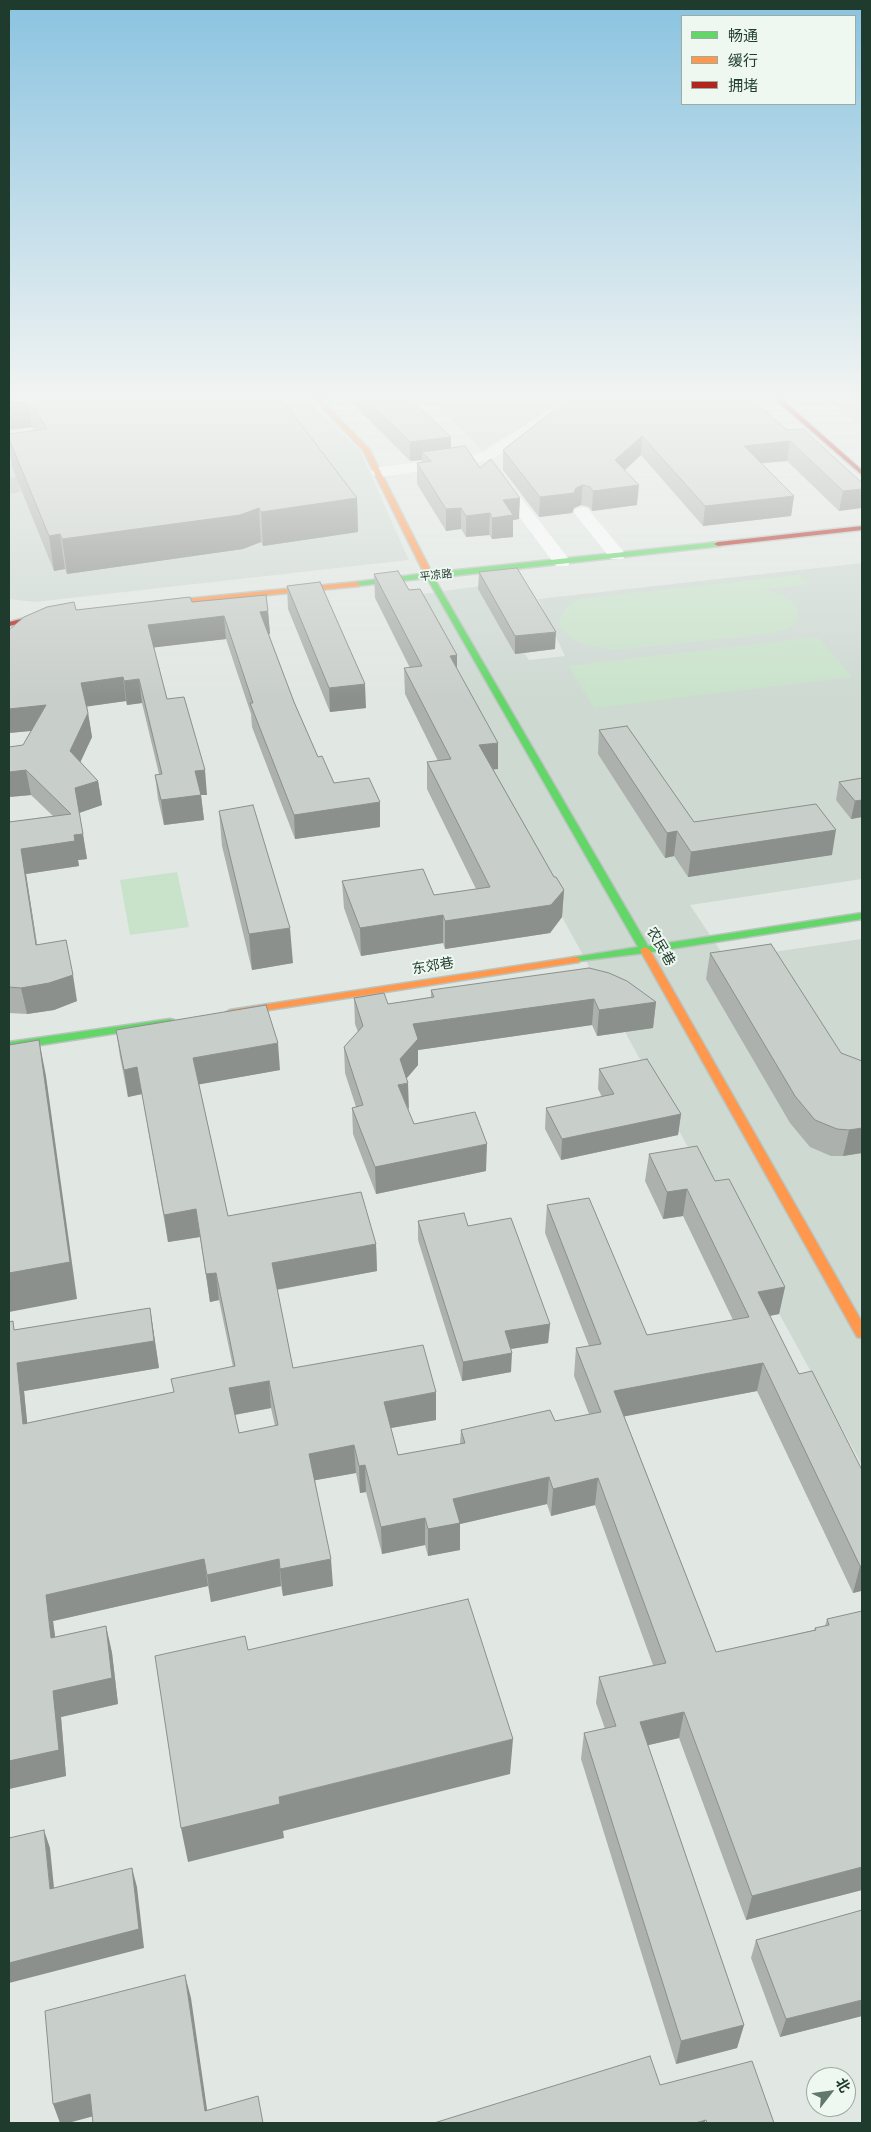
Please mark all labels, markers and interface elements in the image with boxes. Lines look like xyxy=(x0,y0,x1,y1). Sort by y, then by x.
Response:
legend xyxy=(681,15,856,105)
text: 畅通 xyxy=(728,27,758,45)
text: 缓行 xyxy=(728,52,758,70)
text: 拥堵 xyxy=(728,77,758,95)
street label: 平凉路 xyxy=(419,568,453,584)
street label: 农民巷 xyxy=(642,925,678,969)
street label: 东郊巷 xyxy=(411,955,455,979)
north arrow xyxy=(806,2067,856,2117)
text: 北 xyxy=(833,2075,854,2095)

